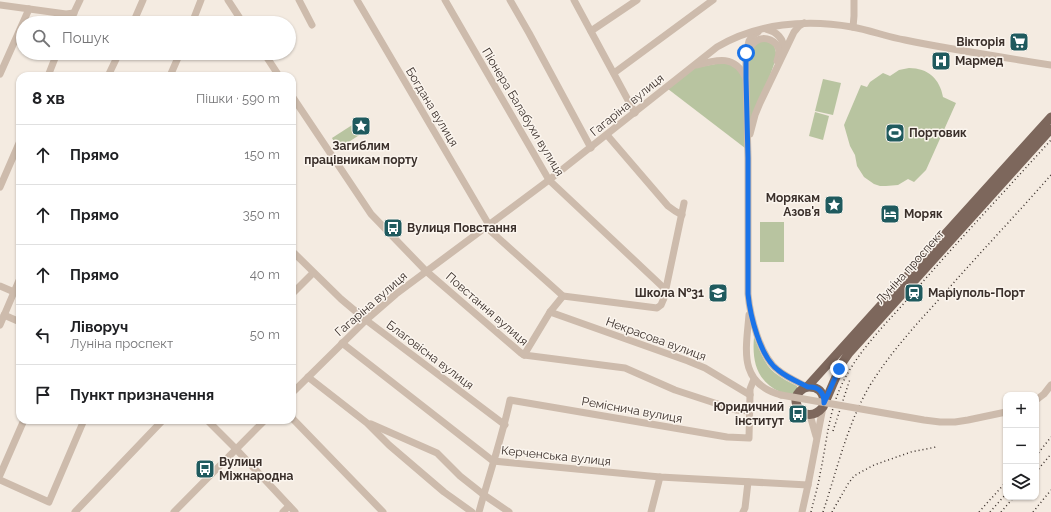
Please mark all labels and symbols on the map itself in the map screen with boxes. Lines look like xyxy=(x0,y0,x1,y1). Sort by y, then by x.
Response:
supermarket icon: Вікторія xyxy=(1008,31,1030,53)
place label: Вікторія xyxy=(956,35,1005,49)
route start xyxy=(737,44,755,62)
street label: Піонера Балабухи вулиця xyxy=(479,45,567,179)
hospital icon: Мармед xyxy=(930,50,952,72)
place label: Мармед xyxy=(955,54,1004,68)
street label: Богдана вулиця xyxy=(403,65,461,149)
street label: Гагаріна вулиця xyxy=(587,71,667,139)
place icon: Загиблим працівникам порту xyxy=(350,115,372,137)
sports icon: Портовик xyxy=(884,122,906,144)
place label: Портовик xyxy=(909,126,967,140)
place label: Загиблим працівникам порту xyxy=(304,139,418,167)
place label: Морякам Азов'я xyxy=(766,191,820,219)
place icon: Морякам Азов'я xyxy=(823,194,845,216)
hotel icon: Моряк xyxy=(879,203,901,225)
place label: Моряк xyxy=(904,207,943,221)
bus stop icon: Вулиця Повстання xyxy=(382,217,404,239)
place label: Вулиця Повстання xyxy=(407,221,517,235)
street label: Луніна проспект xyxy=(873,227,947,307)
street label: Гагаріна вулиця xyxy=(332,269,410,339)
street label: Повстання вулиця xyxy=(443,270,531,348)
school or university icon: Школа №31 xyxy=(707,282,729,304)
station icon: Маріуполь-Порт xyxy=(903,282,925,304)
place label: Школа №31 xyxy=(635,286,704,300)
place label: Маріуполь-Порт xyxy=(928,286,1025,300)
street label: Некрасова вулиця xyxy=(604,314,708,364)
street label: Благовісна вулиця xyxy=(384,318,476,392)
route end xyxy=(830,360,848,378)
street label: Реміснича вулиця xyxy=(581,394,683,426)
place label: Юридичний інститут xyxy=(714,400,784,428)
bus stop icon: Юридичний інститут xyxy=(787,403,809,425)
street label: Керченська вулиця xyxy=(500,443,612,469)
place label: Вулиця Міжнародна xyxy=(219,455,294,483)
bus stop icon: Вулиця Міжнародна xyxy=(194,458,216,480)

